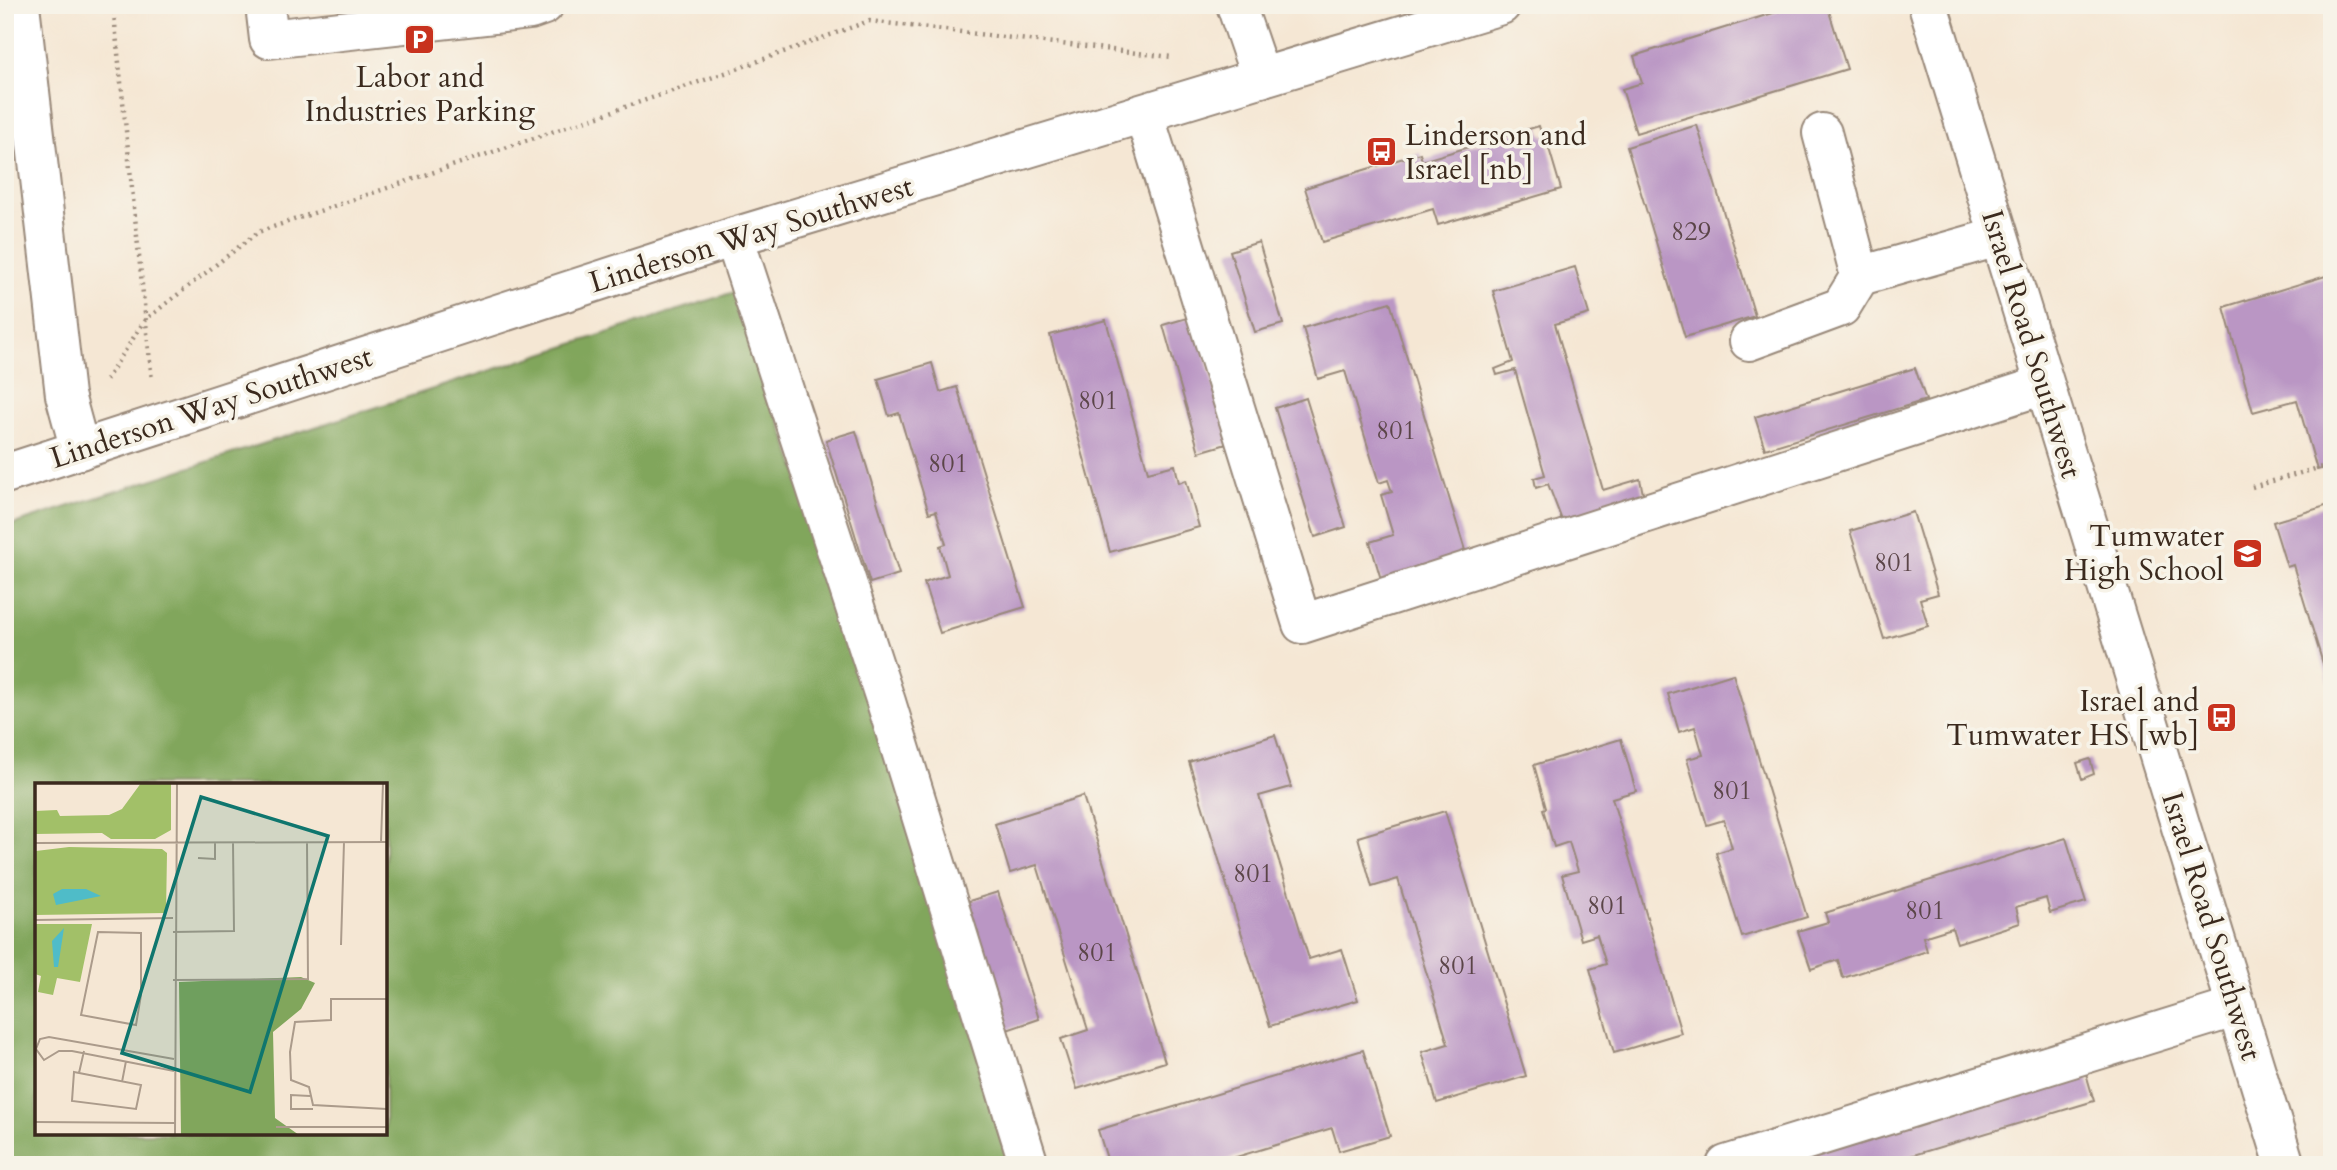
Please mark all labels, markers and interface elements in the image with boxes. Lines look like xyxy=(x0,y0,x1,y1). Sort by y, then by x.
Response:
parking icon: Labor and Industries Parking xyxy=(403,22,437,56)
place label: Labor and Industries Parking xyxy=(305,57,535,132)
place label: Linderson and Israel [nb] xyxy=(1405,115,1587,190)
bus stop icon: Linderson and Israel [nb] xyxy=(1365,135,1399,169)
street label: Linderson Way Southwest xyxy=(584,166,918,303)
street label: Israel Road Southwest xyxy=(1971,205,2092,484)
house number: 829 xyxy=(1671,214,1711,249)
street label: Linderson Way Southwest xyxy=(45,336,378,479)
house number: 801 xyxy=(1078,383,1118,418)
house number: 801 xyxy=(1376,413,1416,448)
house number: 801 xyxy=(928,446,968,481)
place label: Tumwater High School xyxy=(2064,516,2224,591)
school or university icon: Tumwater High School xyxy=(2230,536,2264,570)
house number: 801 xyxy=(1874,545,1914,580)
place label: Israel and Tumwater HS [wb] xyxy=(1946,681,2199,756)
bus stop icon: Israel and Tumwater HS [wb] xyxy=(2205,701,2239,735)
house number: 801 xyxy=(1712,773,1752,808)
inset map xyxy=(35,783,387,1135)
street label: Israel Road Southwest xyxy=(2151,787,2272,1066)
house number: 801 xyxy=(1233,856,1273,891)
house number: 801 xyxy=(1587,888,1627,923)
house number: 801 xyxy=(1905,893,1945,928)
house number: 801 xyxy=(1077,935,1117,970)
house number: 801 xyxy=(1438,948,1478,983)

